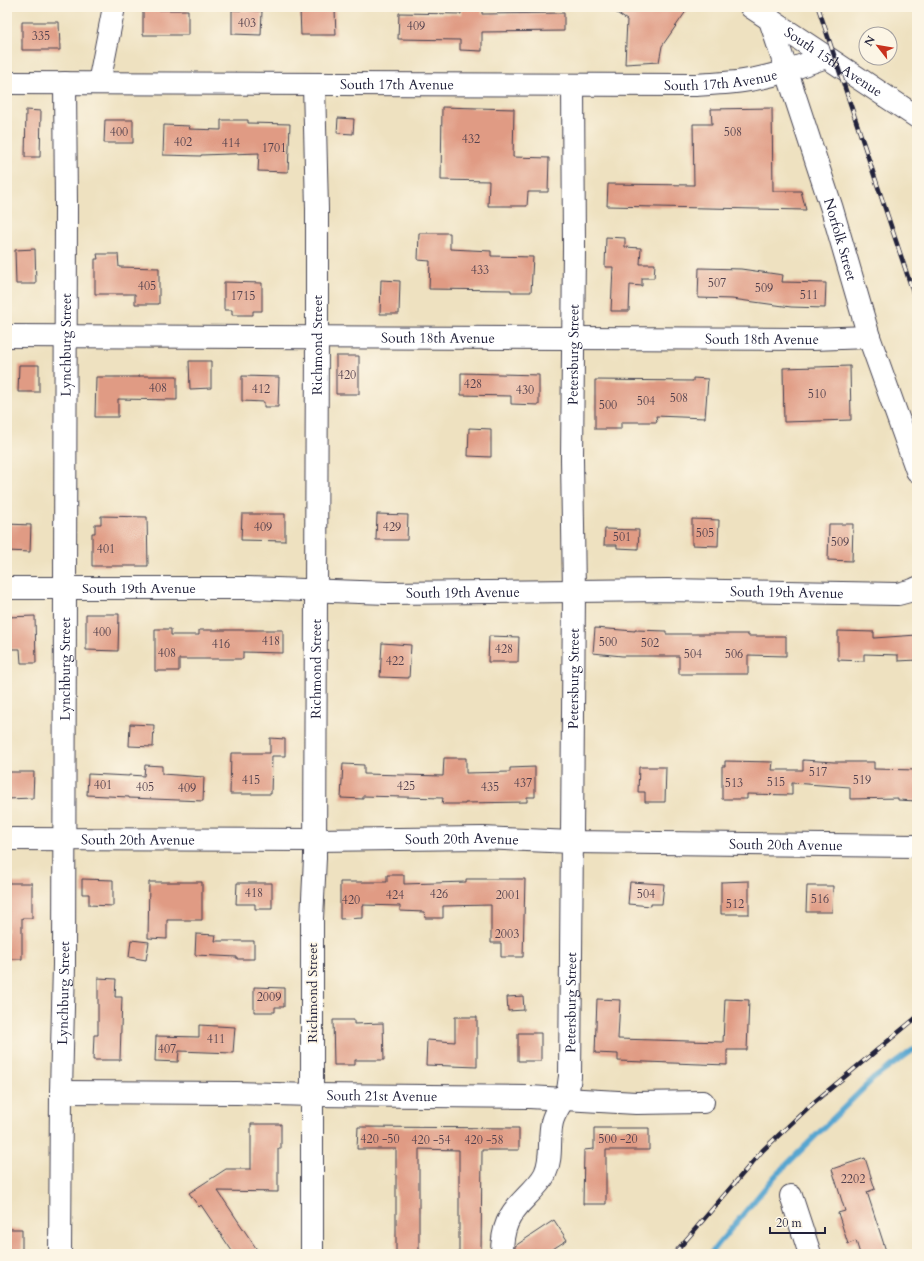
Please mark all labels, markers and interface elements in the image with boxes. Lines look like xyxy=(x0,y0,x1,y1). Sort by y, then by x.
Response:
house number: 403 xyxy=(238,15,256,31)
house number: 409 xyxy=(407,18,425,34)
street label: South 15th Avenue xyxy=(781,23,886,101)
north arrow xyxy=(858,26,898,66)
house number: 335 xyxy=(32,28,50,44)
text: N xyxy=(861,33,879,49)
street label: South 17th Avenue xyxy=(664,65,780,95)
street label: South 17th Avenue xyxy=(340,75,454,94)
house number: 400 xyxy=(110,124,128,140)
house number: 508 xyxy=(724,124,742,140)
house number: 432 xyxy=(462,131,480,147)
house number: 402 xyxy=(174,134,192,150)
house number: 414 xyxy=(222,135,240,151)
house number: 1701 xyxy=(262,140,286,156)
street label: Norfolk Street xyxy=(819,196,861,283)
house number: 433 xyxy=(471,262,489,278)
house number: 507 xyxy=(708,275,726,291)
house number: 405 xyxy=(138,278,156,294)
house number: 509 xyxy=(755,280,773,296)
house number: 511 xyxy=(800,287,818,303)
house number: 1715 xyxy=(231,288,255,304)
street label: Lynchburg Street xyxy=(56,293,76,397)
street label: Richmond Street xyxy=(308,294,327,395)
street label: Petersburg Street xyxy=(564,304,583,405)
street label: South 18th Avenue xyxy=(381,328,495,348)
street label: South 18th Avenue xyxy=(705,330,819,349)
house number: 420 xyxy=(338,367,356,383)
house number: 428 xyxy=(464,376,482,392)
house number: 408 xyxy=(149,380,167,396)
house number: 412 xyxy=(252,381,270,397)
house number: 430 xyxy=(516,382,534,398)
house number: 510 xyxy=(808,386,826,402)
house number: 508 xyxy=(670,390,688,406)
house number: 504 xyxy=(637,393,655,409)
house number: 500 xyxy=(599,397,617,413)
house number: 409 xyxy=(254,519,272,535)
house number: 429 xyxy=(383,519,401,535)
house number: 505 xyxy=(696,525,714,541)
house number: 501 xyxy=(613,529,631,545)
house number: 509 xyxy=(831,534,849,550)
house number: 401 xyxy=(97,541,115,557)
street label: South 19th Avenue xyxy=(82,579,196,598)
street label: South 19th Avenue xyxy=(730,582,844,603)
street label: South 19th Avenue xyxy=(406,583,520,603)
street label: Lynchburg Street xyxy=(56,617,75,721)
street label: Richmond Street xyxy=(307,618,326,719)
house number: 400 xyxy=(93,624,111,640)
street label: Petersburg Street xyxy=(564,628,584,729)
house number: 418 xyxy=(262,633,280,649)
house number: 500 xyxy=(599,634,617,650)
house number: 502 xyxy=(641,635,659,651)
house number: 416 xyxy=(212,636,230,652)
house number: 428 xyxy=(495,641,513,657)
house number: 408 xyxy=(158,645,176,661)
house number: 504 xyxy=(684,646,702,662)
house number: 506 xyxy=(725,646,743,662)
house number: 422 xyxy=(386,653,404,669)
house number: 517 xyxy=(809,764,827,780)
house number: 415 xyxy=(242,772,260,788)
house number: 519 xyxy=(853,772,871,788)
house number: 515 xyxy=(767,774,785,790)
house number: 437 xyxy=(514,775,532,791)
house number: 513 xyxy=(725,775,743,791)
house number: 401 xyxy=(94,777,112,793)
house number: 425 xyxy=(397,778,415,794)
house number: 405 xyxy=(136,779,154,795)
house number: 435 xyxy=(481,779,499,795)
house number: 409 xyxy=(178,780,196,796)
street label: South 20th Avenue xyxy=(405,829,519,850)
street label: South 20th Avenue xyxy=(81,830,195,850)
street label: South 20th Avenue xyxy=(729,835,843,855)
house number: 418 xyxy=(245,885,263,901)
house number: 426 xyxy=(430,886,448,902)
house number: 504 xyxy=(637,886,655,902)
house number: 424 xyxy=(386,887,404,903)
house number: 2001 xyxy=(496,887,520,903)
house number: 516 xyxy=(811,891,829,907)
house number: 420 xyxy=(342,892,360,908)
house number: 512 xyxy=(726,896,744,912)
house number: 2003 xyxy=(495,926,519,942)
street label: Lynchburg Street xyxy=(53,941,74,1045)
street label: Richmond Street xyxy=(303,942,322,1043)
street label: Petersburg Street xyxy=(561,952,581,1053)
house number: 2009 xyxy=(257,989,281,1005)
house number: 411 xyxy=(207,1031,225,1047)
house number: 407 xyxy=(158,1041,176,1057)
street label: South 21st Avenue xyxy=(326,1086,437,1106)
house number: 420 -50 xyxy=(360,1131,400,1147)
house number: 500 -20 xyxy=(598,1131,638,1147)
house number: 420 -54 xyxy=(411,1132,451,1148)
house number: 420 -58 xyxy=(464,1132,504,1148)
house number: 2202 xyxy=(841,1171,865,1187)
scale bar xyxy=(770,1209,825,1235)
text: 20 m xyxy=(776,1215,803,1231)

